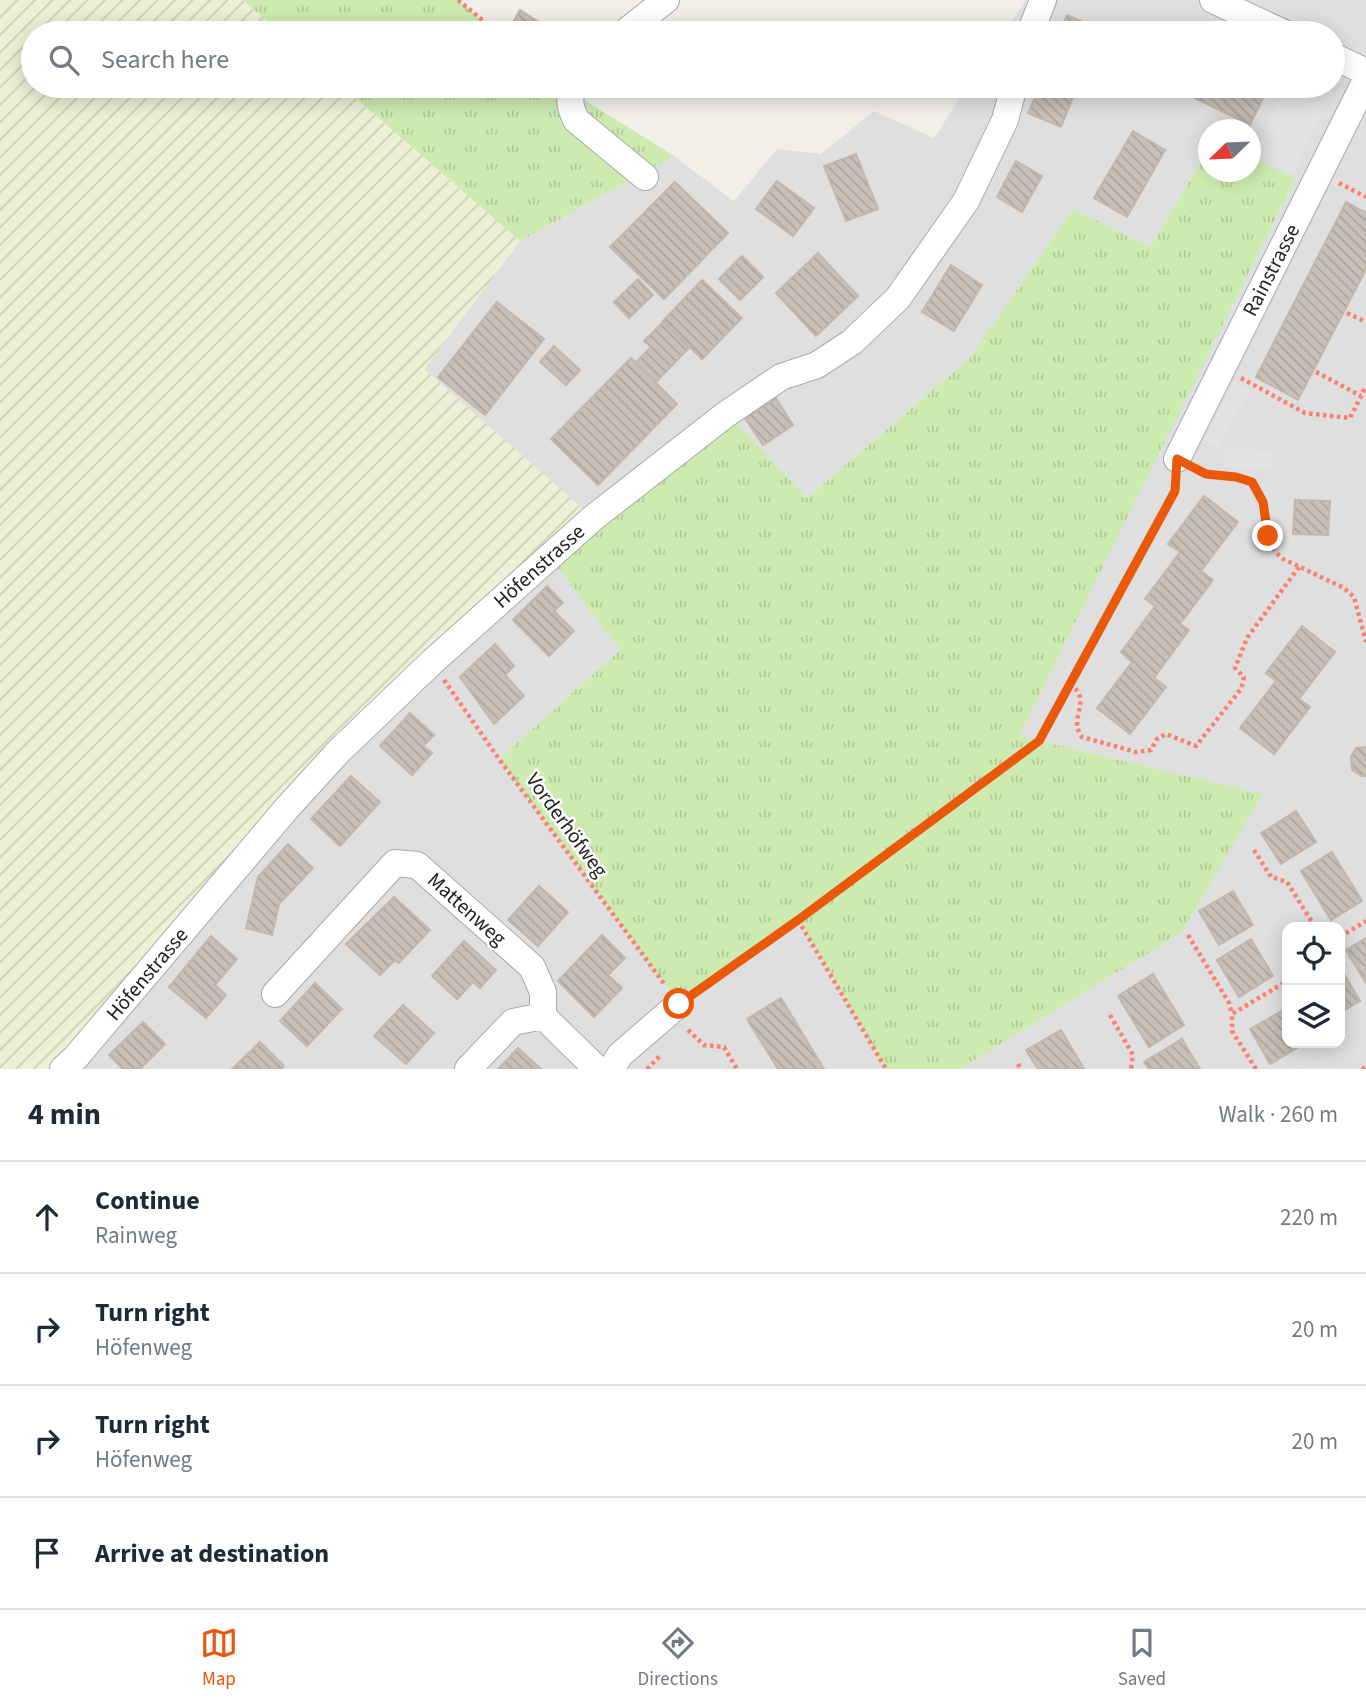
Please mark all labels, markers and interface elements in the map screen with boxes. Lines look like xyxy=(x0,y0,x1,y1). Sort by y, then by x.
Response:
search box xyxy=(21,21,1345,98)
icon: search xyxy=(45,41,83,79)
text: Search here xyxy=(101,41,229,78)
north arrow xyxy=(1198,119,1261,182)
street label: Rainstrasse xyxy=(1235,219,1307,321)
street label: Höfenstrasse xyxy=(487,517,591,615)
route end xyxy=(1252,520,1283,551)
street label: Vorderhöfweg xyxy=(519,766,616,884)
street label: Mattenweg xyxy=(421,865,513,953)
street label: Höfenstrasse xyxy=(99,921,195,1027)
map controls xyxy=(1282,922,1345,1048)
button: locate xyxy=(1282,922,1345,985)
button: layers xyxy=(1282,985,1345,1048)
route start xyxy=(663,988,694,1019)
text: 4 min xyxy=(28,1093,101,1136)
text: Walk · 260 m xyxy=(1219,1098,1338,1131)
text: Continue xyxy=(95,1182,200,1219)
icon: ahead xyxy=(28,1198,66,1236)
text: 220 m xyxy=(1280,1201,1338,1234)
text: Rainweg xyxy=(95,1219,177,1252)
text: Turn right xyxy=(95,1294,210,1331)
icon: right xyxy=(28,1310,66,1348)
text: 20 m xyxy=(1291,1313,1338,1346)
text: Höfenweg xyxy=(95,1331,192,1364)
text: Turn right xyxy=(95,1406,210,1443)
icon: right xyxy=(28,1422,66,1460)
text: 20 m xyxy=(1291,1425,1338,1458)
text: Höfenweg xyxy=(95,1443,192,1476)
icon: arrive xyxy=(28,1534,66,1572)
text: Arrive at destination xyxy=(95,1535,329,1572)
tab: Map xyxy=(200,1624,238,1693)
tab: Directions xyxy=(638,1624,718,1693)
tab: Saved xyxy=(1118,1624,1166,1693)

